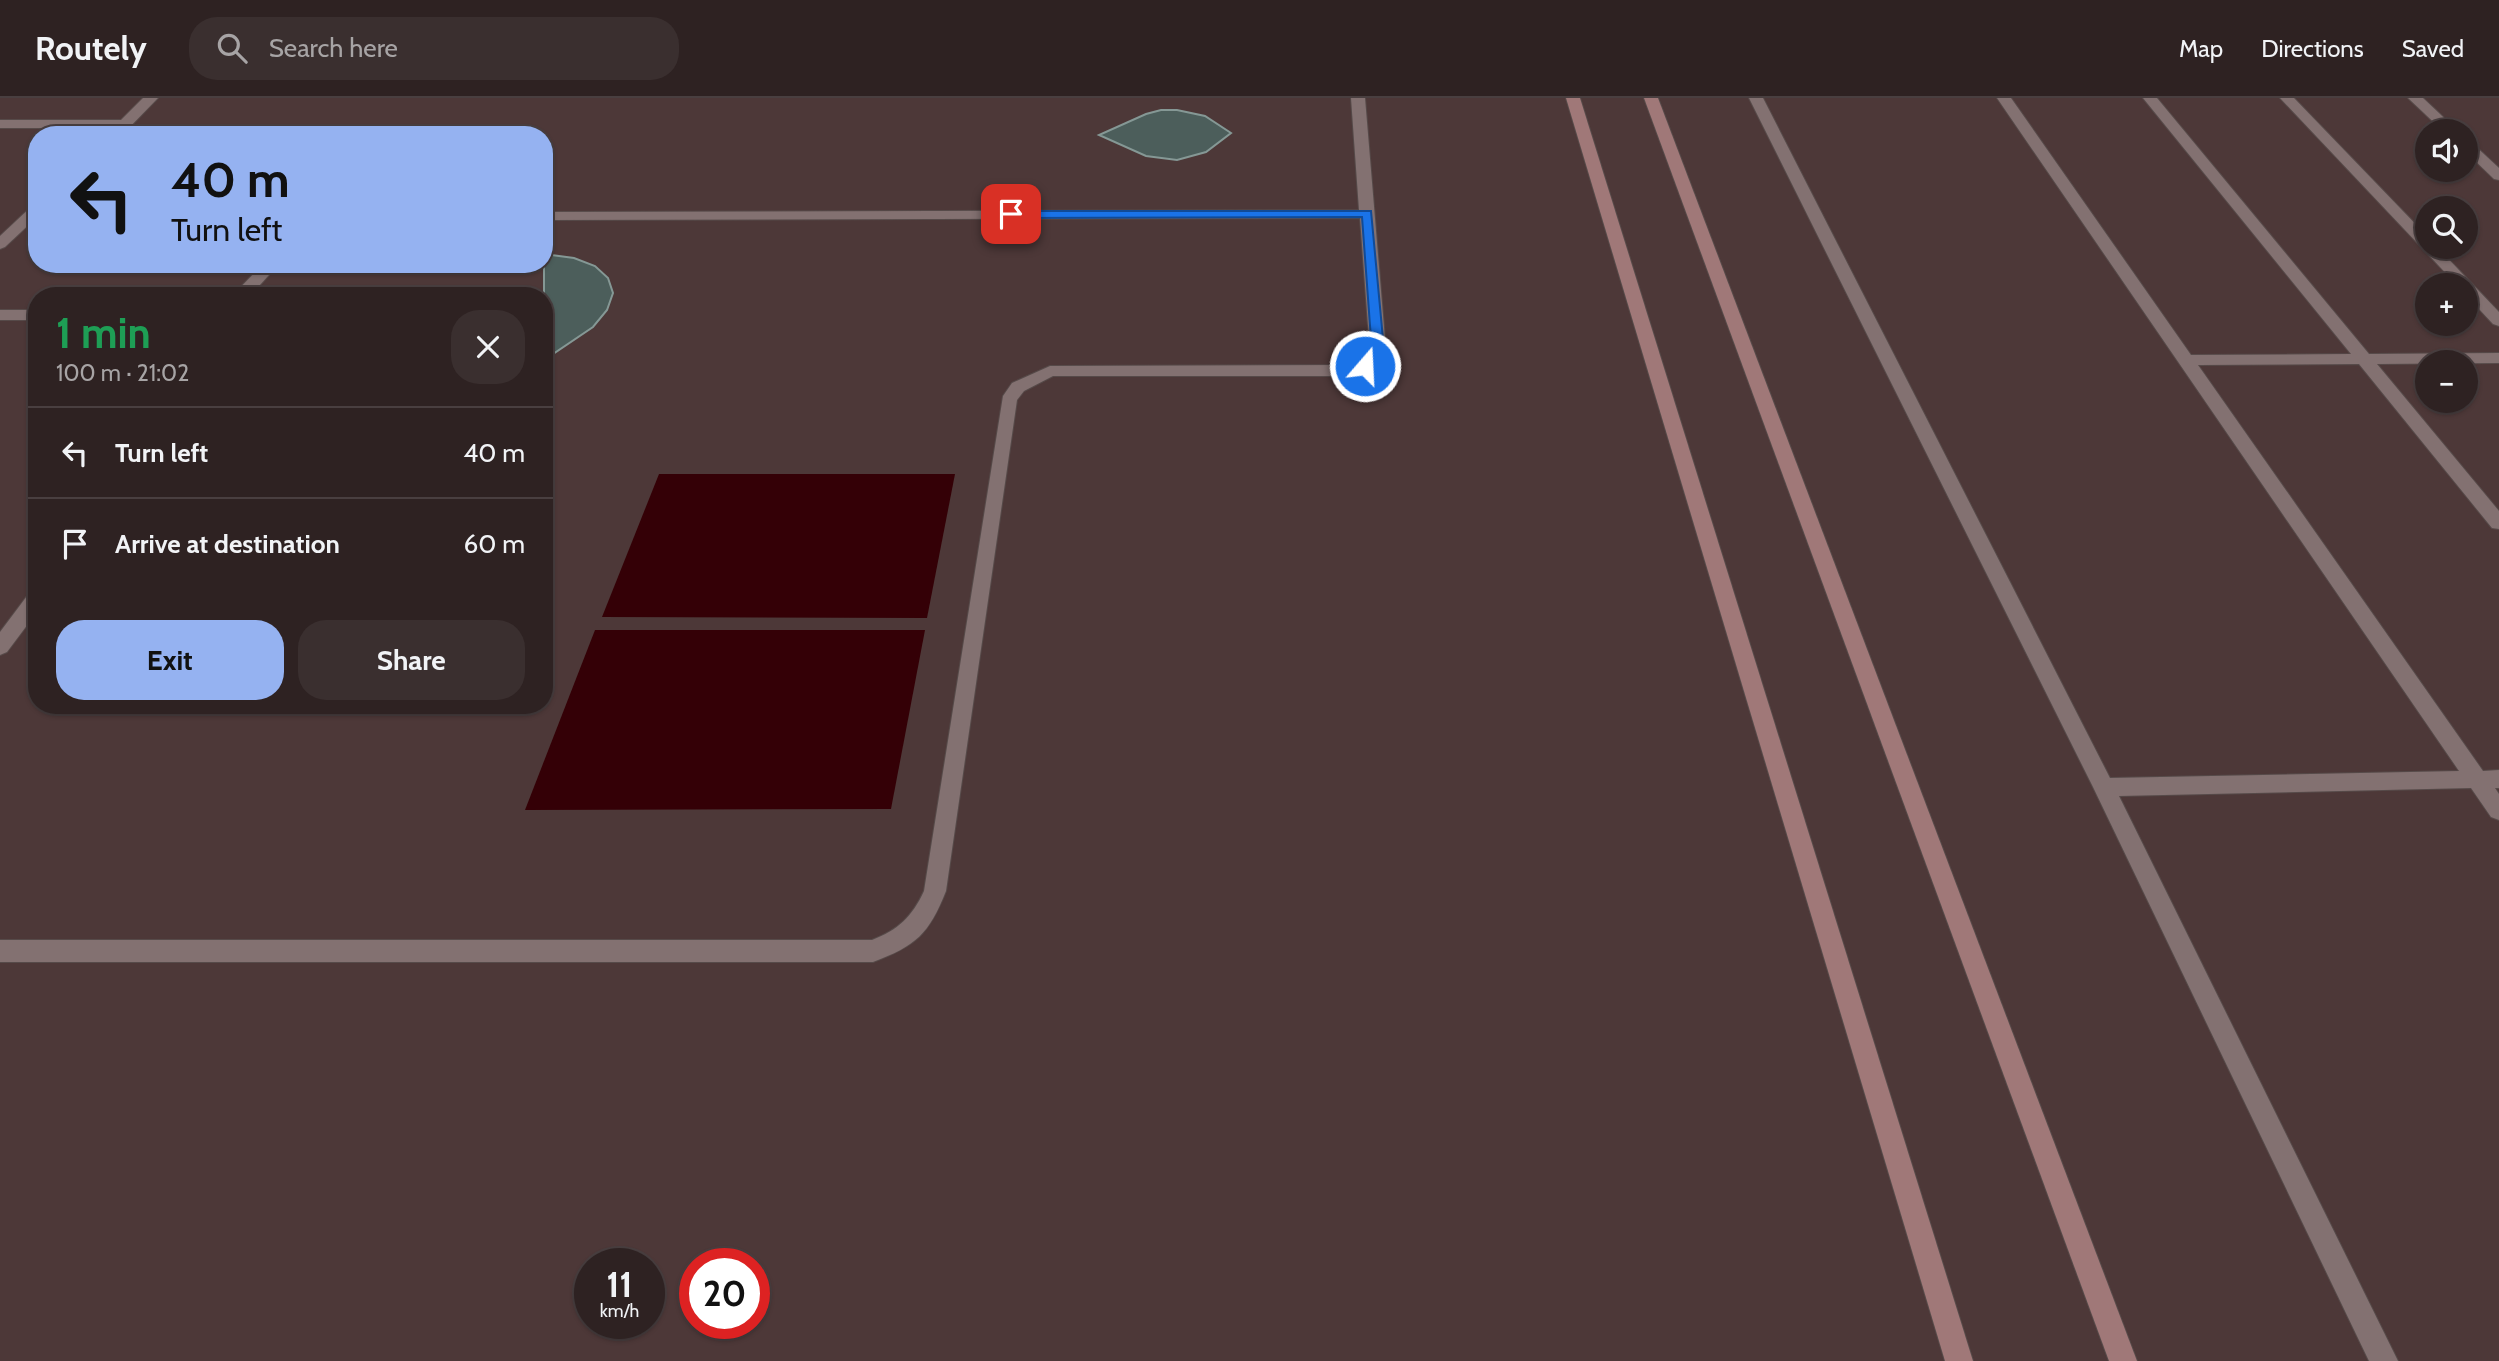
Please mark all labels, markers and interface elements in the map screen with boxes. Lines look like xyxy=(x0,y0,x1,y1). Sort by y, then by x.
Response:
search box xyxy=(189,17,679,80)
text: Routely xyxy=(35,28,147,68)
icon: search xyxy=(213,29,251,67)
text: Search here xyxy=(269,32,398,64)
text: Map xyxy=(2179,34,2223,63)
text: Directions xyxy=(2261,34,2364,63)
text: Saved xyxy=(2402,34,2464,63)
map controls xyxy=(2415,119,2478,413)
button: sound xyxy=(2415,119,2478,182)
text: 40 m xyxy=(171,150,290,209)
icon: left xyxy=(56,154,147,245)
pin xyxy=(981,184,1041,244)
icon: arrive xyxy=(992,195,1030,233)
button: search xyxy=(2415,196,2478,259)
text: Turn left xyxy=(171,210,282,249)
button: + xyxy=(2415,273,2478,336)
text: 1 min xyxy=(56,307,151,359)
button: close xyxy=(451,310,525,384)
position arrow xyxy=(1328,329,1402,403)
button: − xyxy=(2415,350,2478,413)
text: 100 m · 21:02 xyxy=(56,359,189,387)
icon: left xyxy=(56,434,94,472)
text: Turn left xyxy=(115,437,208,469)
text: 40 m xyxy=(463,437,525,469)
icon: arrive xyxy=(56,525,94,563)
text: Arrive at destination xyxy=(115,528,340,560)
text: 60 m xyxy=(463,528,525,560)
button: Exit xyxy=(56,620,284,700)
button: Share xyxy=(298,620,525,700)
speed limit sign: 20 xyxy=(679,1248,770,1339)
text: 11 xyxy=(607,1263,632,1306)
text: km/h xyxy=(600,1300,639,1322)

